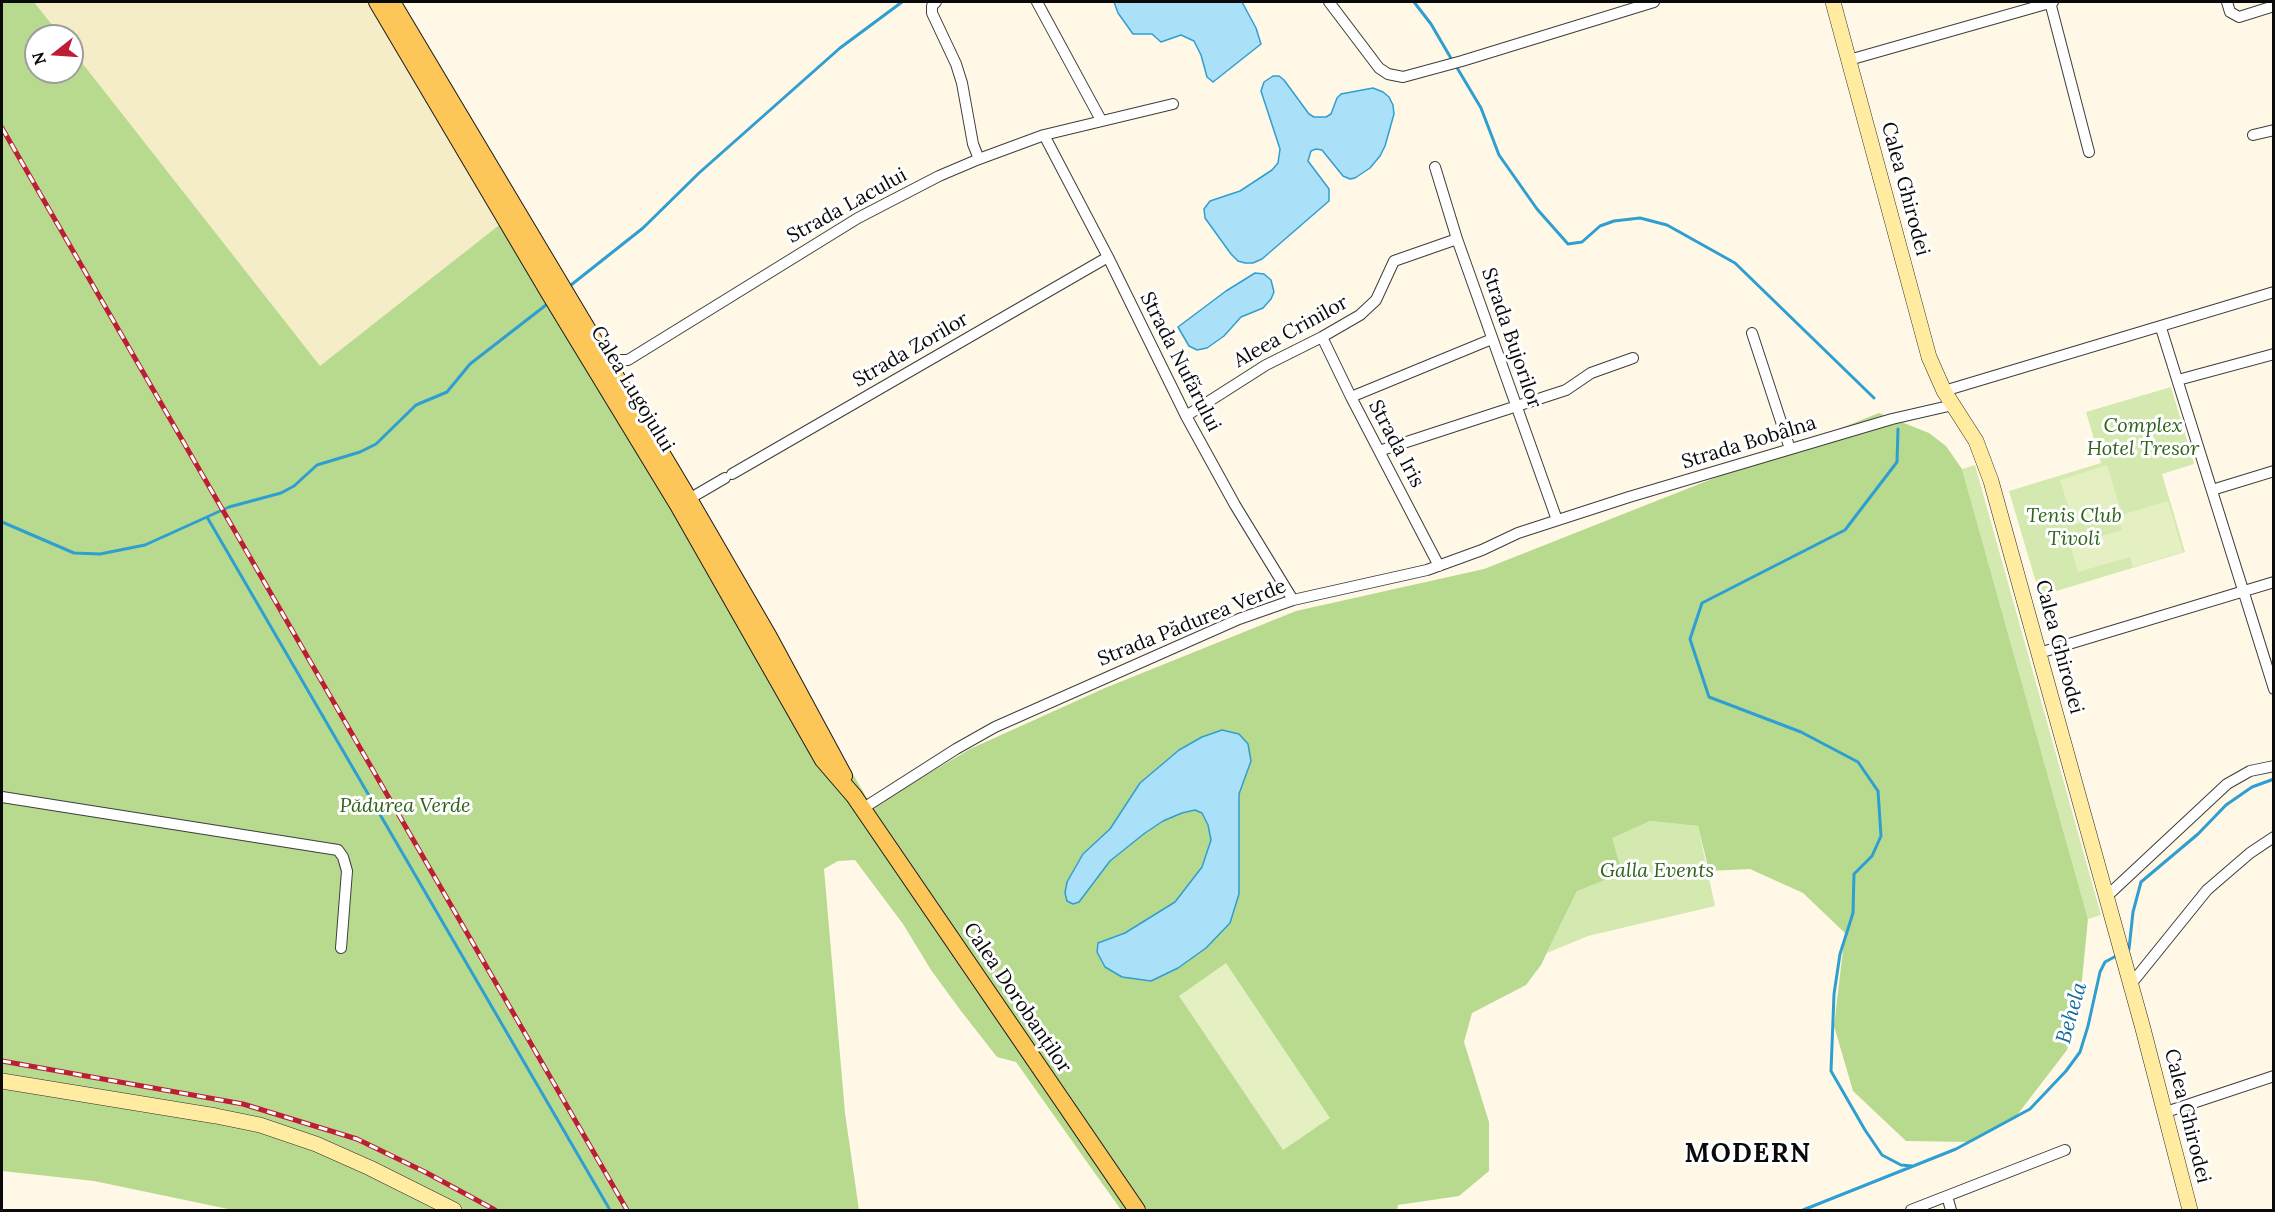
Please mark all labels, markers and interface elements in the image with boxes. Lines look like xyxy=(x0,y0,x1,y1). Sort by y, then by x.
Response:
north arrow xyxy=(24,24,84,84)
text: N xyxy=(27,50,50,68)
street label: Calea Ghirodei xyxy=(1876,119,1934,259)
street label: Strada Lacului xyxy=(783,163,911,249)
street label: Strada Bujorilor xyxy=(1476,265,1546,411)
street label: Strada Nufărului xyxy=(1135,288,1225,436)
street label: Aleea Crinilor xyxy=(1230,291,1352,373)
street label: Strada Zorilor xyxy=(849,307,973,393)
street label: Calea Lugojului xyxy=(585,322,679,456)
street label: Strada Iris xyxy=(1363,396,1429,492)
street label: Strada Bobâlna xyxy=(1679,411,1819,475)
park label: Complex Hotel Tresor xyxy=(2087,414,2199,461)
park label: Tenis Club Tivoli xyxy=(2026,504,2122,551)
street label: Strada Pădurea Verde xyxy=(1094,574,1290,672)
street label: Calea Ghirodei xyxy=(2030,577,2088,717)
park label: Pădurea Verde xyxy=(339,794,471,818)
park label: Galla Events xyxy=(1600,859,1714,883)
street label: Calea Dorobanților xyxy=(958,918,1076,1078)
water label: Behela xyxy=(2051,979,2093,1047)
street label: Calea Ghirodei xyxy=(2159,1046,2215,1186)
district label: MODERN xyxy=(1684,1139,1812,1171)

